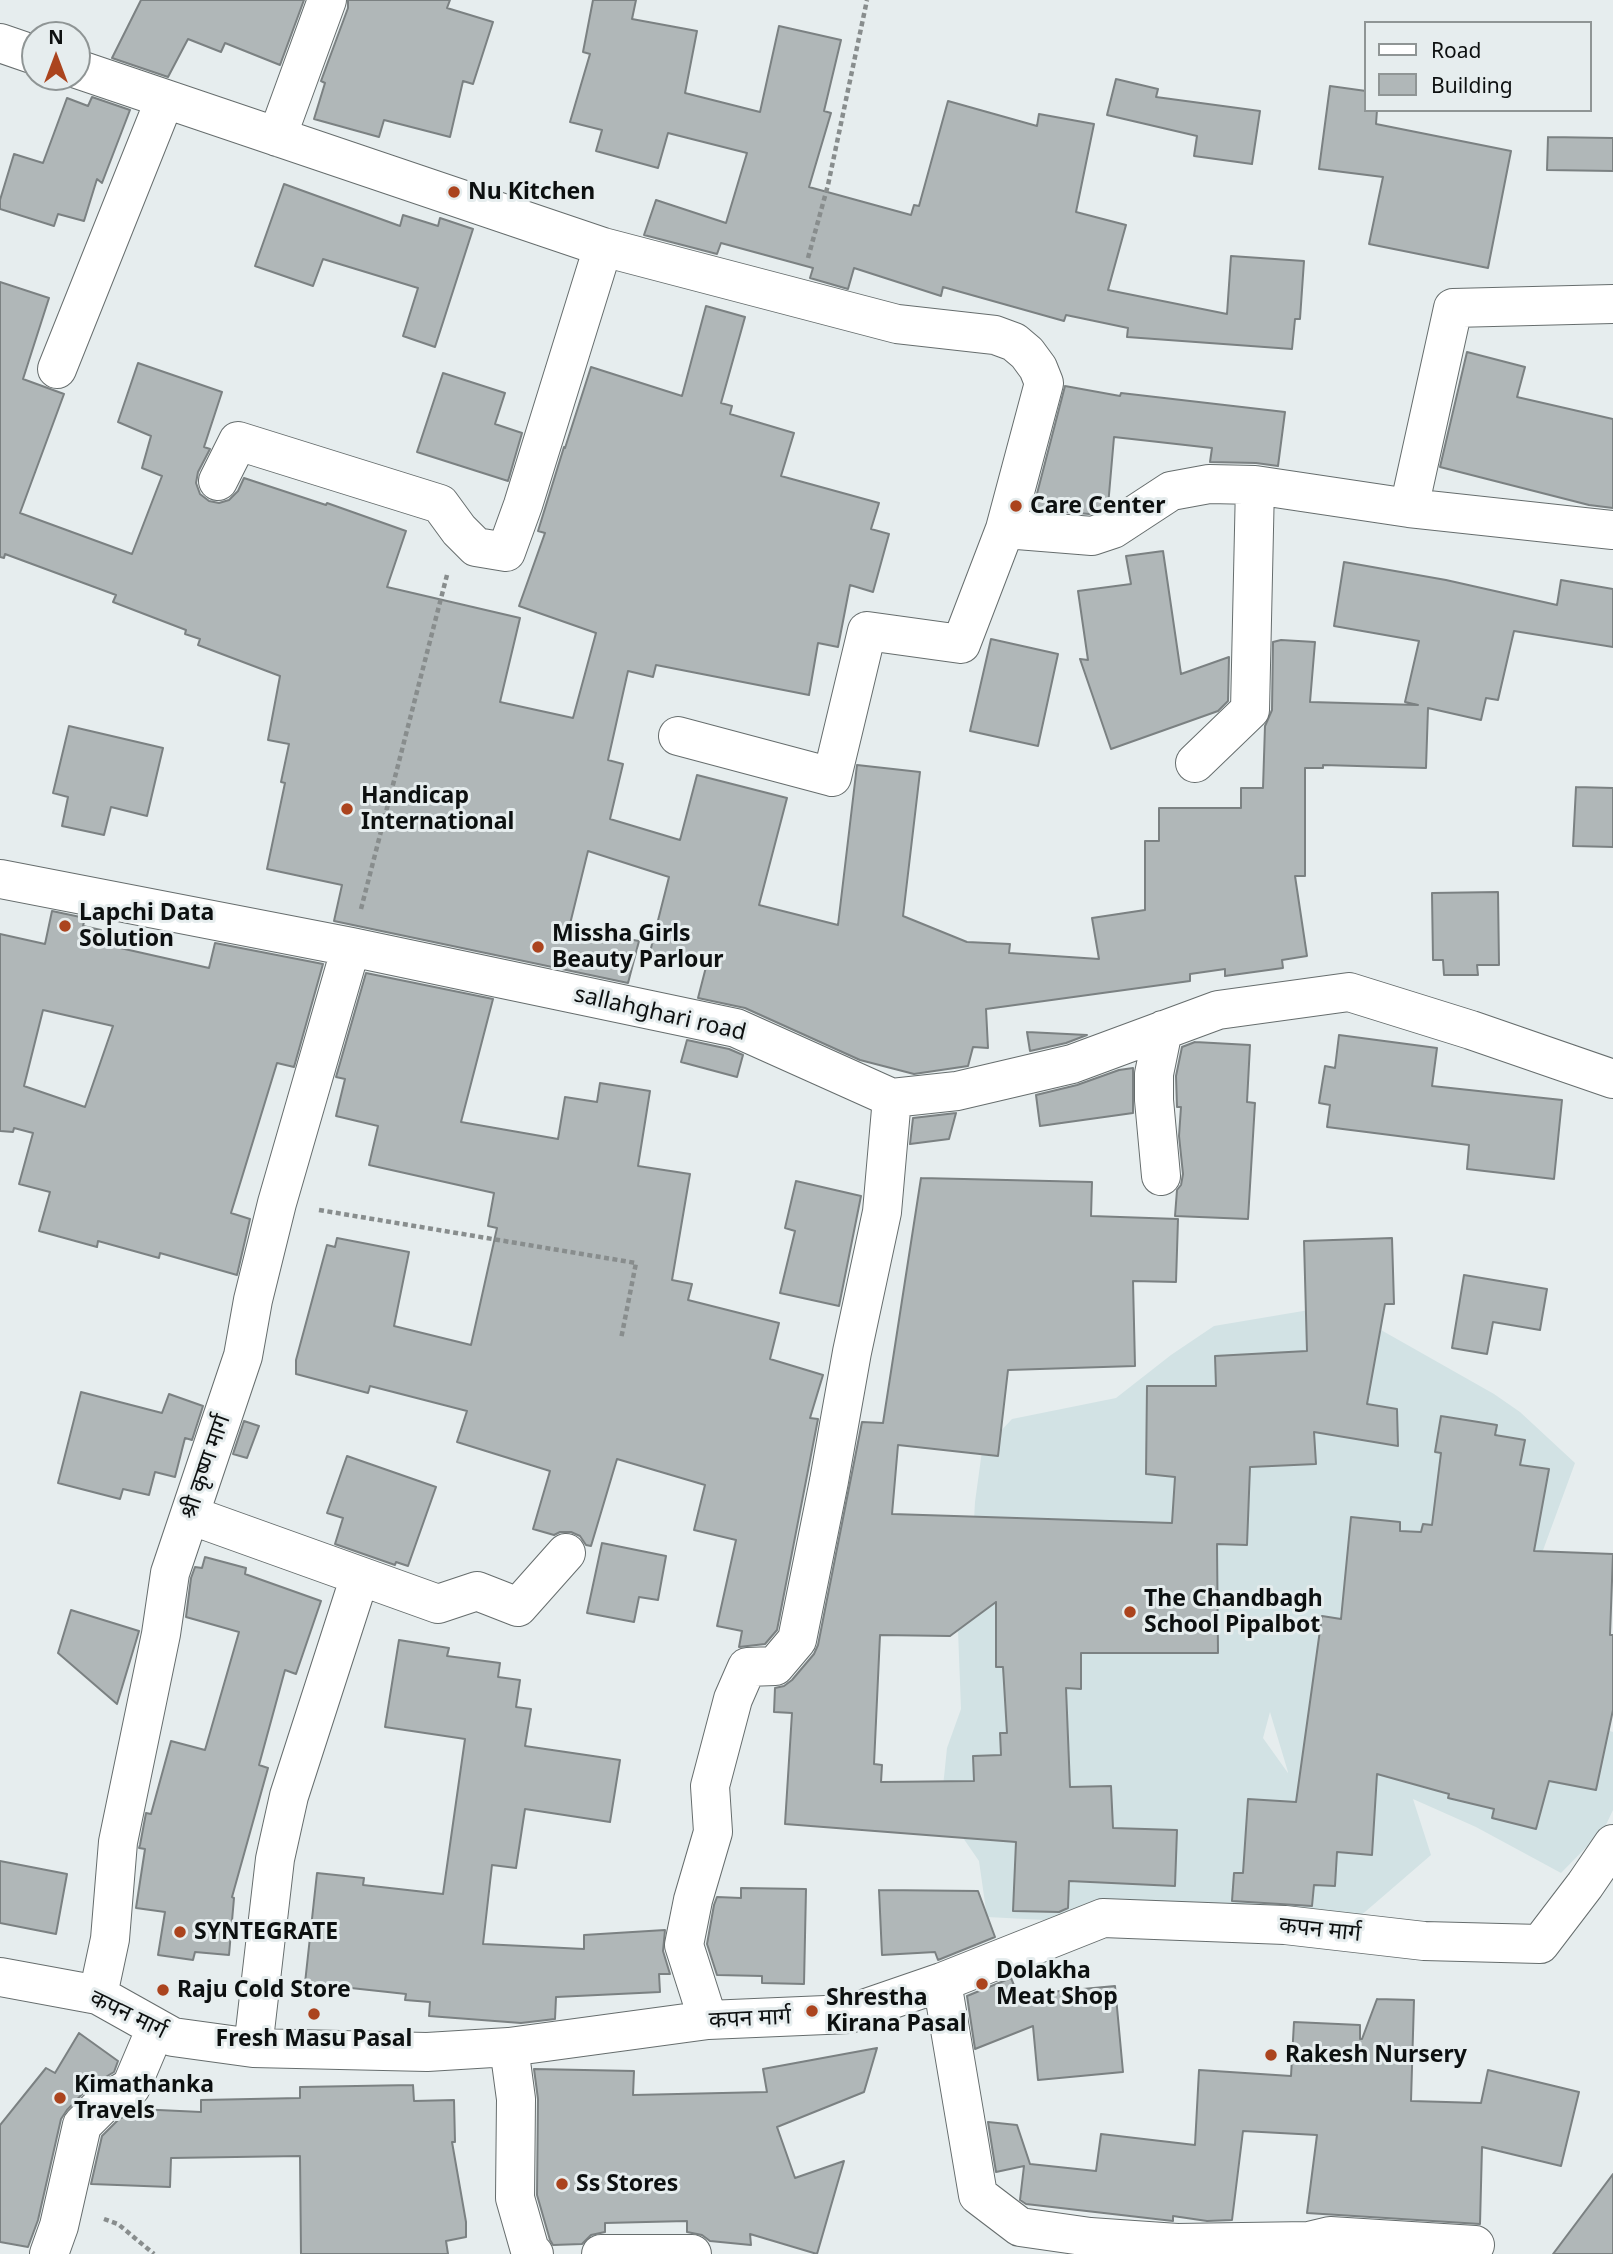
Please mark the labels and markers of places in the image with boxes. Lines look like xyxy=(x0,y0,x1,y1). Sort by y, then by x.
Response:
place label: Nu Kitchen xyxy=(468,178,595,206)
marker: Nu Kitchen xyxy=(446,184,462,200)
place label: Care Center xyxy=(1030,492,1166,520)
marker: Care Center xyxy=(1008,498,1024,514)
place label: Handicap International xyxy=(361,782,514,836)
marker: Handicap International xyxy=(339,801,355,817)
place label: Lapchi Data Solution xyxy=(79,899,214,953)
marker: Lapchi Data Solution xyxy=(57,918,73,934)
place label: Missha Girls Beauty Parlour xyxy=(552,920,724,974)
marker: Missha Girls Beauty Parlour xyxy=(530,939,546,955)
place label: The Chandbagh School Pipalbot xyxy=(1144,1585,1323,1639)
marker: The Chandbagh School Pipalbot xyxy=(1122,1604,1138,1620)
place label: SYNTEGRATE xyxy=(194,1918,338,1946)
marker: SYNTEGRATE xyxy=(172,1924,188,1940)
place label: Dolakha Meat Shop xyxy=(996,1957,1118,2011)
place label: Raju Cold Store xyxy=(177,1976,351,2004)
marker: Dolakha Meat Shop xyxy=(974,1976,990,1992)
marker: Raju Cold Store xyxy=(155,1982,171,1998)
place label: Shrestha Kirana Pasal xyxy=(826,1984,967,2038)
marker: Shrestha Kirana Pasal xyxy=(804,2003,820,2019)
marker: Fresh Masu Pasal xyxy=(306,2006,322,2022)
place label: Fresh Masu Pasal xyxy=(216,2025,412,2053)
place label: Rakesh Nursery xyxy=(1285,2041,1467,2069)
marker: Rakesh Nursery xyxy=(1263,2047,1279,2063)
place label: Kimathanka Travels xyxy=(74,2071,214,2125)
marker: Kimathanka Travels xyxy=(52,2090,68,2106)
place label: Ss Stores xyxy=(576,2170,678,2198)
marker: Ss Stores xyxy=(554,2176,570,2192)

